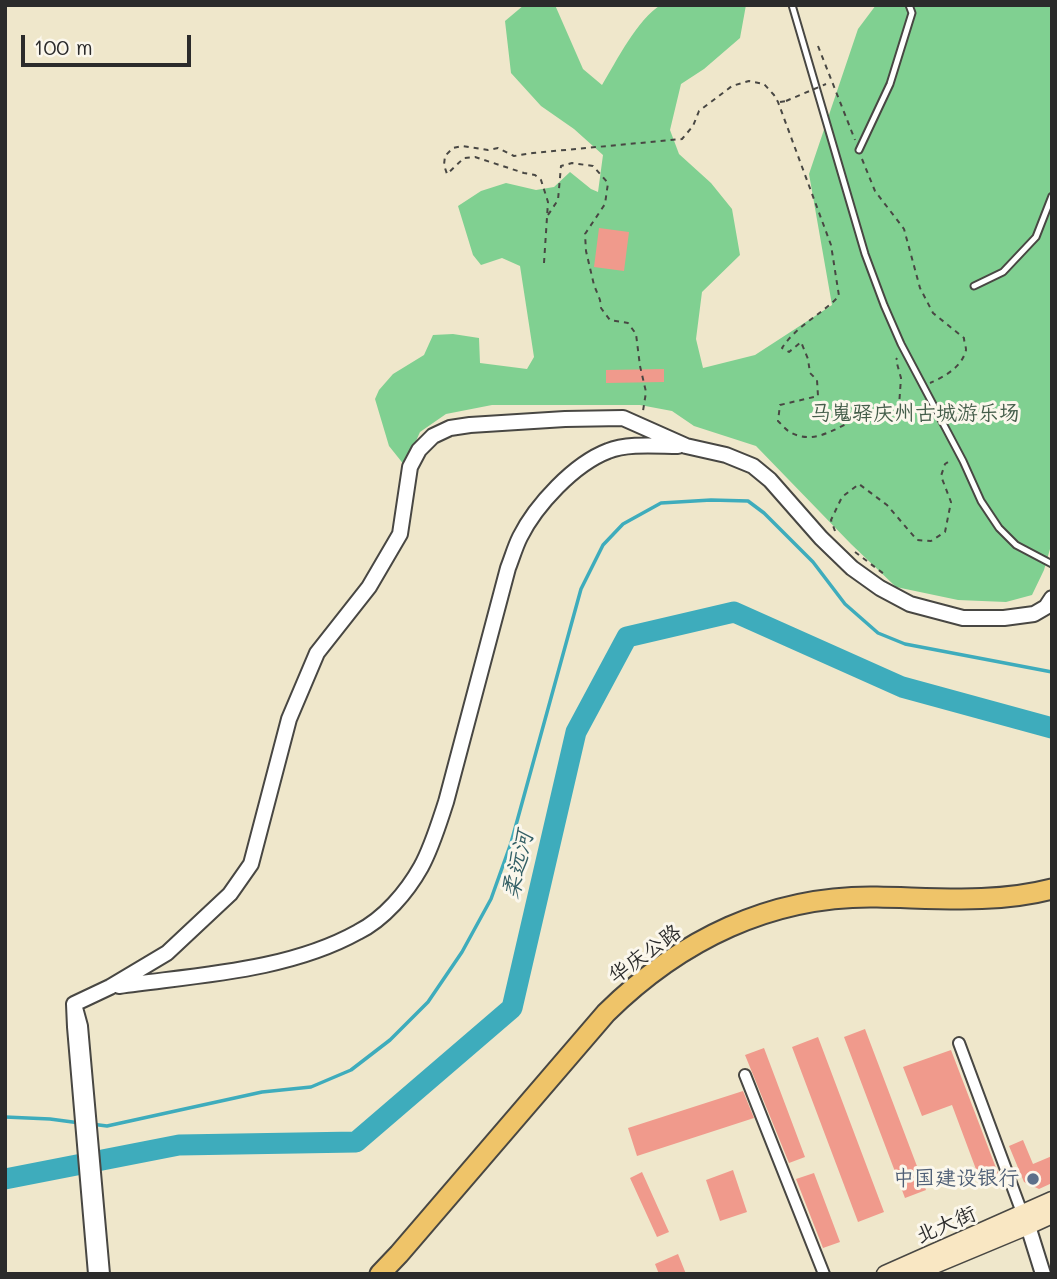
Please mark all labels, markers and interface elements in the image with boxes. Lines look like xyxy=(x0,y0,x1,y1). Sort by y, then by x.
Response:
scale bar xyxy=(24,21,194,65)
text: 100 m xyxy=(34,33,93,60)
park label: 马嵬驿庆州古城游乐场 xyxy=(810,401,1020,427)
water label: 柔远河 xyxy=(497,828,539,902)
street label: 华庆公路 xyxy=(604,919,686,989)
place label: 中国建设银行 xyxy=(893,1166,1019,1192)
marker: 中国建设银行 xyxy=(1025,1171,1041,1187)
street label: 北大街 xyxy=(912,1201,980,1249)

